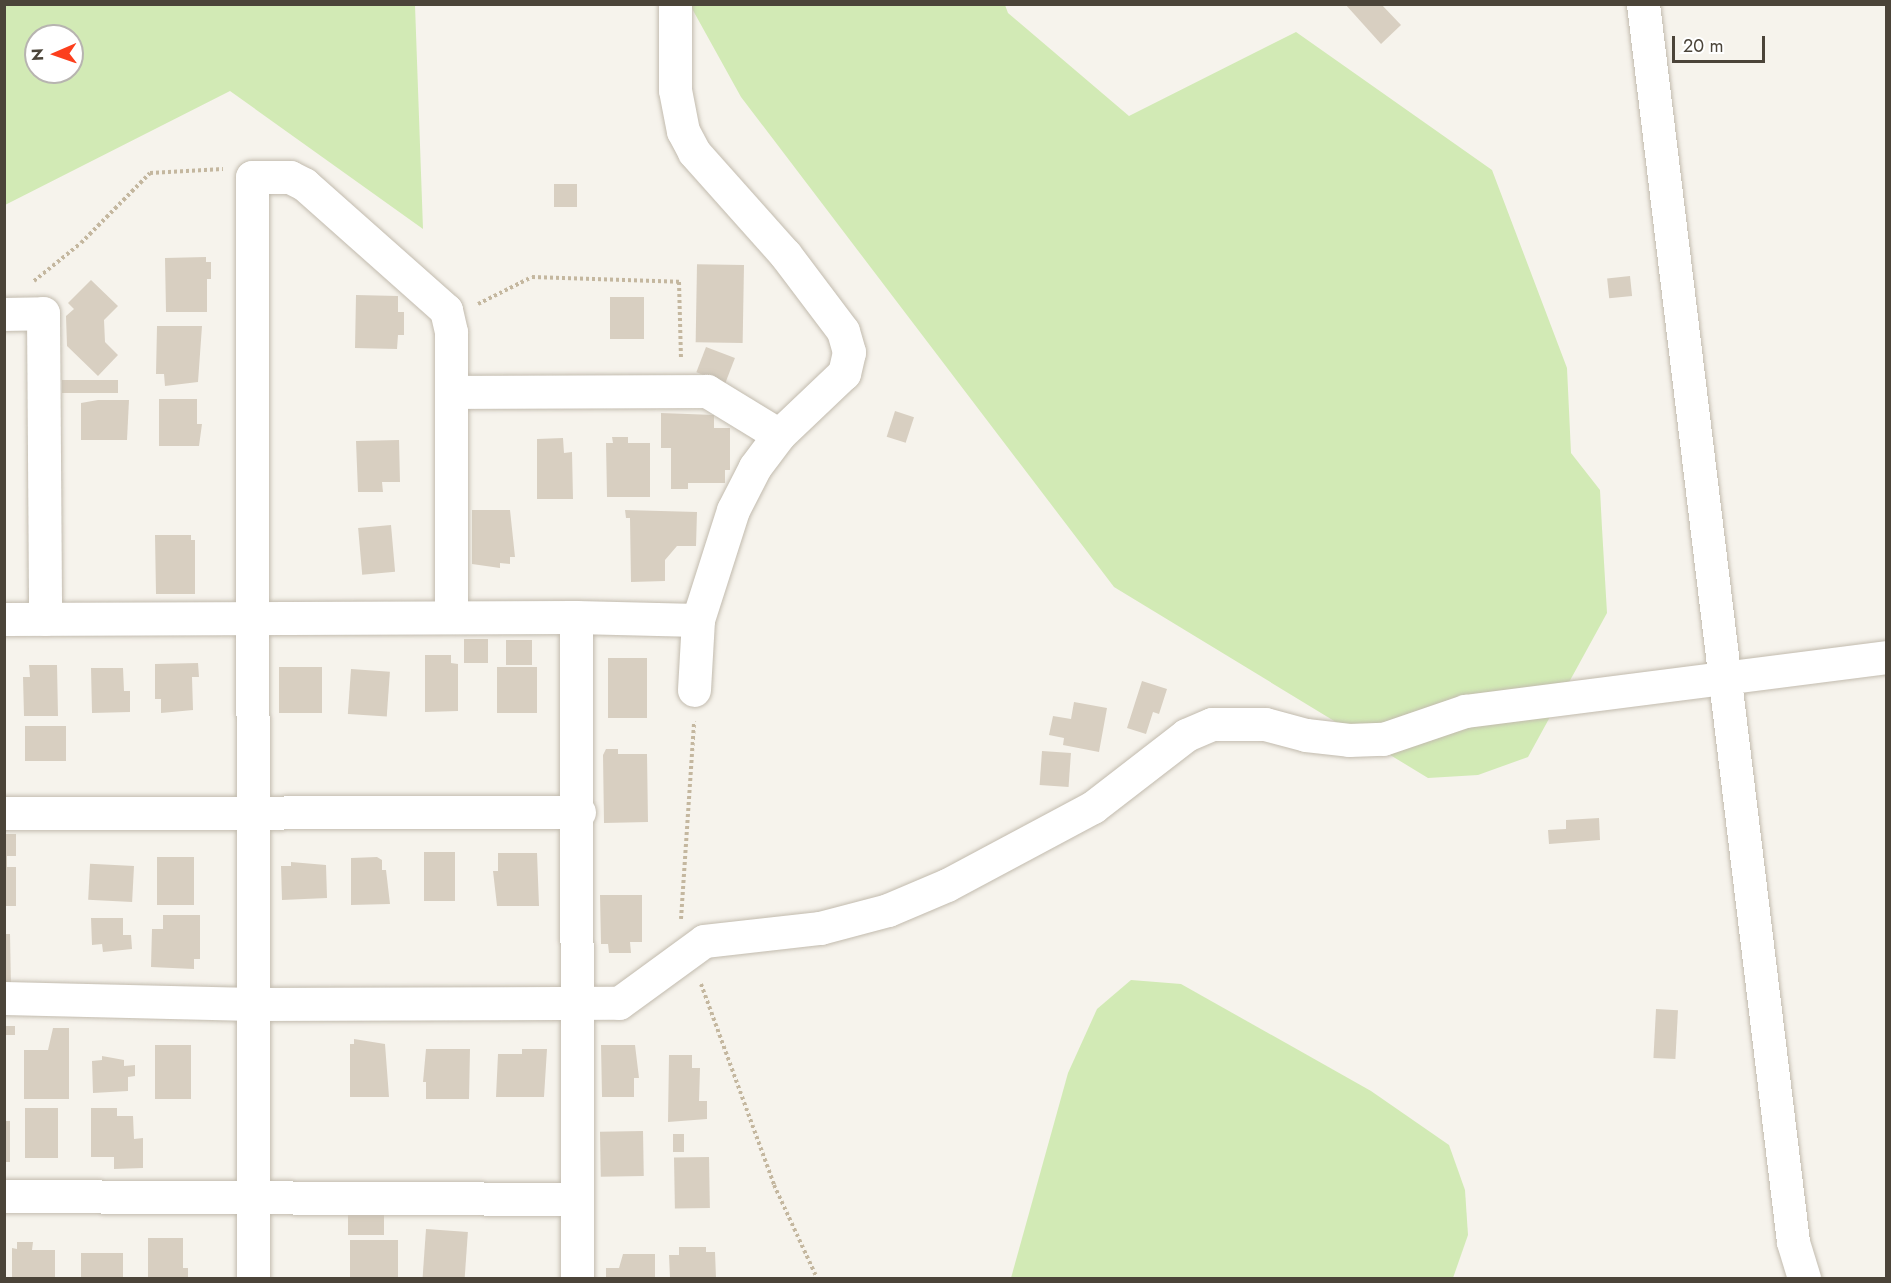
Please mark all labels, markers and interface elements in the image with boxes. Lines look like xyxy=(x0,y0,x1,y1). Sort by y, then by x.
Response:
north arrow xyxy=(24,24,84,84)
scale bar xyxy=(1675,24,1768,62)
text: 20 m xyxy=(1683,33,1723,59)
text: N xyxy=(26,48,49,61)

